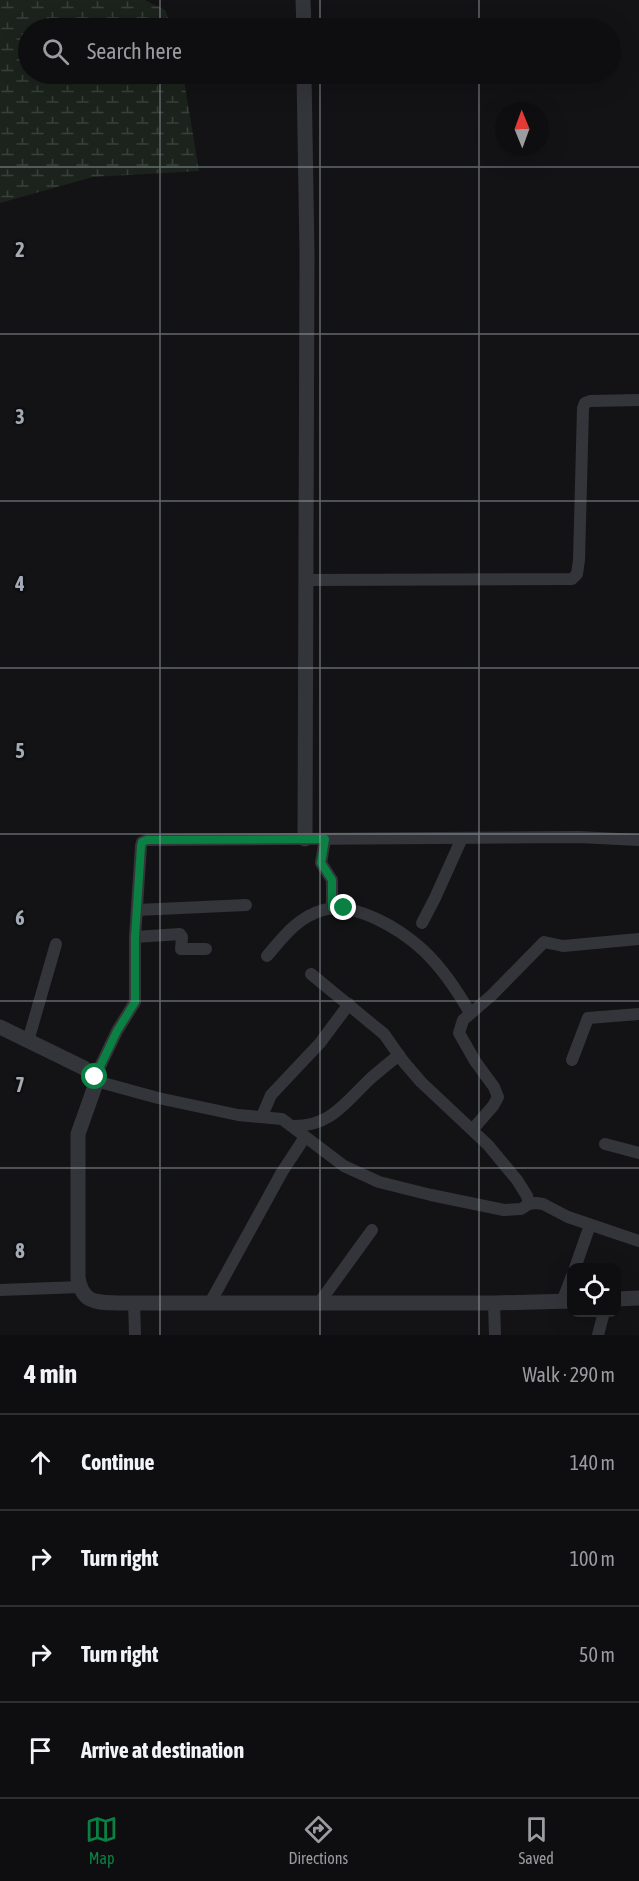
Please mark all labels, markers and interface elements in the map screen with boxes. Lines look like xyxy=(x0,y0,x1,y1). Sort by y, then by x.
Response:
search box xyxy=(18,18,621,84)
icon: search xyxy=(39,35,72,68)
text: Search here xyxy=(87,38,182,64)
north arrow xyxy=(495,102,549,156)
text: 2 xyxy=(15,238,25,261)
text: 3 xyxy=(15,405,25,428)
text: 4 xyxy=(14,572,25,595)
text: 5 xyxy=(15,739,25,762)
route end xyxy=(330,894,356,920)
text: 6 xyxy=(15,906,25,929)
route start xyxy=(81,1063,107,1089)
text: 7 xyxy=(15,1073,25,1096)
text: 8 xyxy=(15,1239,25,1262)
map controls xyxy=(567,1263,621,1317)
button: locate xyxy=(567,1263,621,1317)
text: 4 min xyxy=(24,1359,77,1389)
text: Walk · 290 m xyxy=(523,1363,615,1386)
icon: ahead xyxy=(24,1446,57,1479)
text: Continue xyxy=(81,1449,155,1475)
text: 140 m xyxy=(570,1451,615,1474)
icon: right xyxy=(24,1542,57,1575)
text: Turn right xyxy=(81,1545,158,1571)
text: 100 m xyxy=(570,1547,615,1570)
icon: right xyxy=(24,1638,57,1671)
text: Turn right xyxy=(81,1641,158,1667)
text: 50 m xyxy=(579,1643,615,1666)
icon: arrive xyxy=(24,1734,57,1767)
text: Arrive at destination xyxy=(81,1737,244,1763)
tab: Map xyxy=(85,1813,118,1867)
tab: Directions xyxy=(288,1813,348,1867)
tab: Saved xyxy=(518,1813,554,1867)

